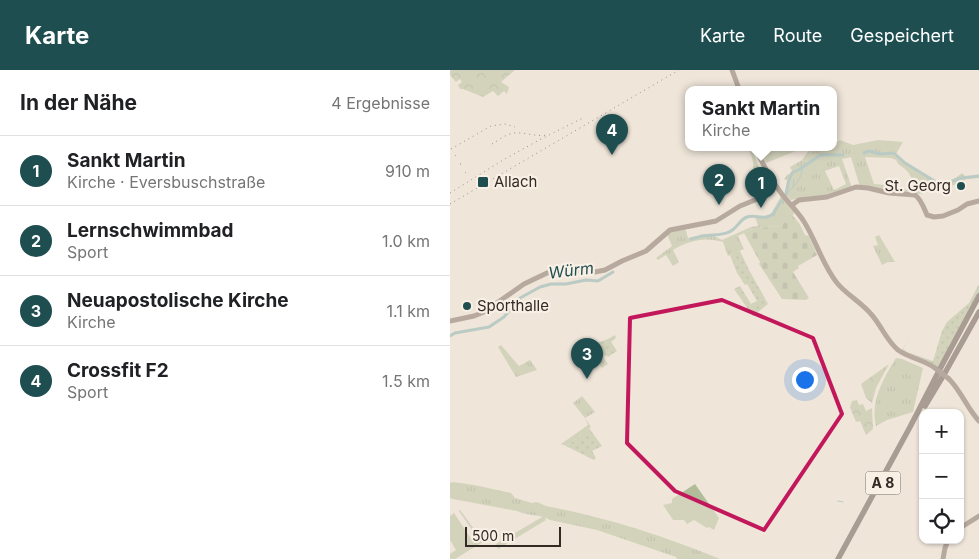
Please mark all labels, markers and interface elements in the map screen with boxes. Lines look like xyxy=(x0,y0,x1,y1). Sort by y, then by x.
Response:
text: Karte xyxy=(25,21,89,50)
text: Karte xyxy=(700,25,745,46)
text: Route xyxy=(773,25,822,46)
text: Gespeichert xyxy=(850,25,954,46)
popup xyxy=(685,86,837,151)
text: In der Nähe xyxy=(20,90,137,115)
text: 4 Ergebnisse xyxy=(331,93,430,113)
text: Sankt Martin xyxy=(702,97,820,120)
pin: 4 xyxy=(596,114,628,155)
text: Kirche xyxy=(702,120,750,140)
text: Sankt Martin xyxy=(67,149,186,172)
text: 1 xyxy=(33,161,39,181)
text: 910 m xyxy=(385,161,430,181)
pin: 2 xyxy=(703,164,735,205)
pin: 1 xyxy=(745,167,777,208)
text: Kirche · Eversbuschstraße xyxy=(67,172,265,192)
place label: Allach xyxy=(494,172,537,191)
marker: Allach xyxy=(476,175,490,189)
place label: St. Georg xyxy=(884,176,951,195)
marker: St. Georg xyxy=(955,180,967,192)
text: Lernschwimmbad xyxy=(67,219,234,242)
text: 2 xyxy=(31,231,41,251)
text: 1.0 km xyxy=(382,231,430,251)
text: Sport xyxy=(67,242,108,262)
water label: Würm xyxy=(547,257,595,283)
text: Neuapostolische Kirche xyxy=(67,289,289,312)
place label: Sporthalle xyxy=(477,296,549,315)
marker: Sporthalle xyxy=(461,300,473,312)
text: 3 xyxy=(31,301,41,321)
text: 1.1 km xyxy=(386,301,430,321)
text: Kirche xyxy=(67,312,116,332)
pin: 3 xyxy=(571,338,603,379)
text: Crossfit F2 xyxy=(67,359,169,382)
your location xyxy=(792,367,818,393)
text: 4 xyxy=(31,371,41,391)
text: 1.5 km xyxy=(382,371,430,391)
text: Sport xyxy=(67,382,108,402)
map controls xyxy=(919,409,964,544)
button: + xyxy=(919,409,964,454)
button: − xyxy=(919,454,964,499)
road number: A 8 xyxy=(866,472,900,494)
button: locate xyxy=(919,499,964,544)
scale bar xyxy=(465,524,561,547)
text: 500 m xyxy=(472,527,514,544)

